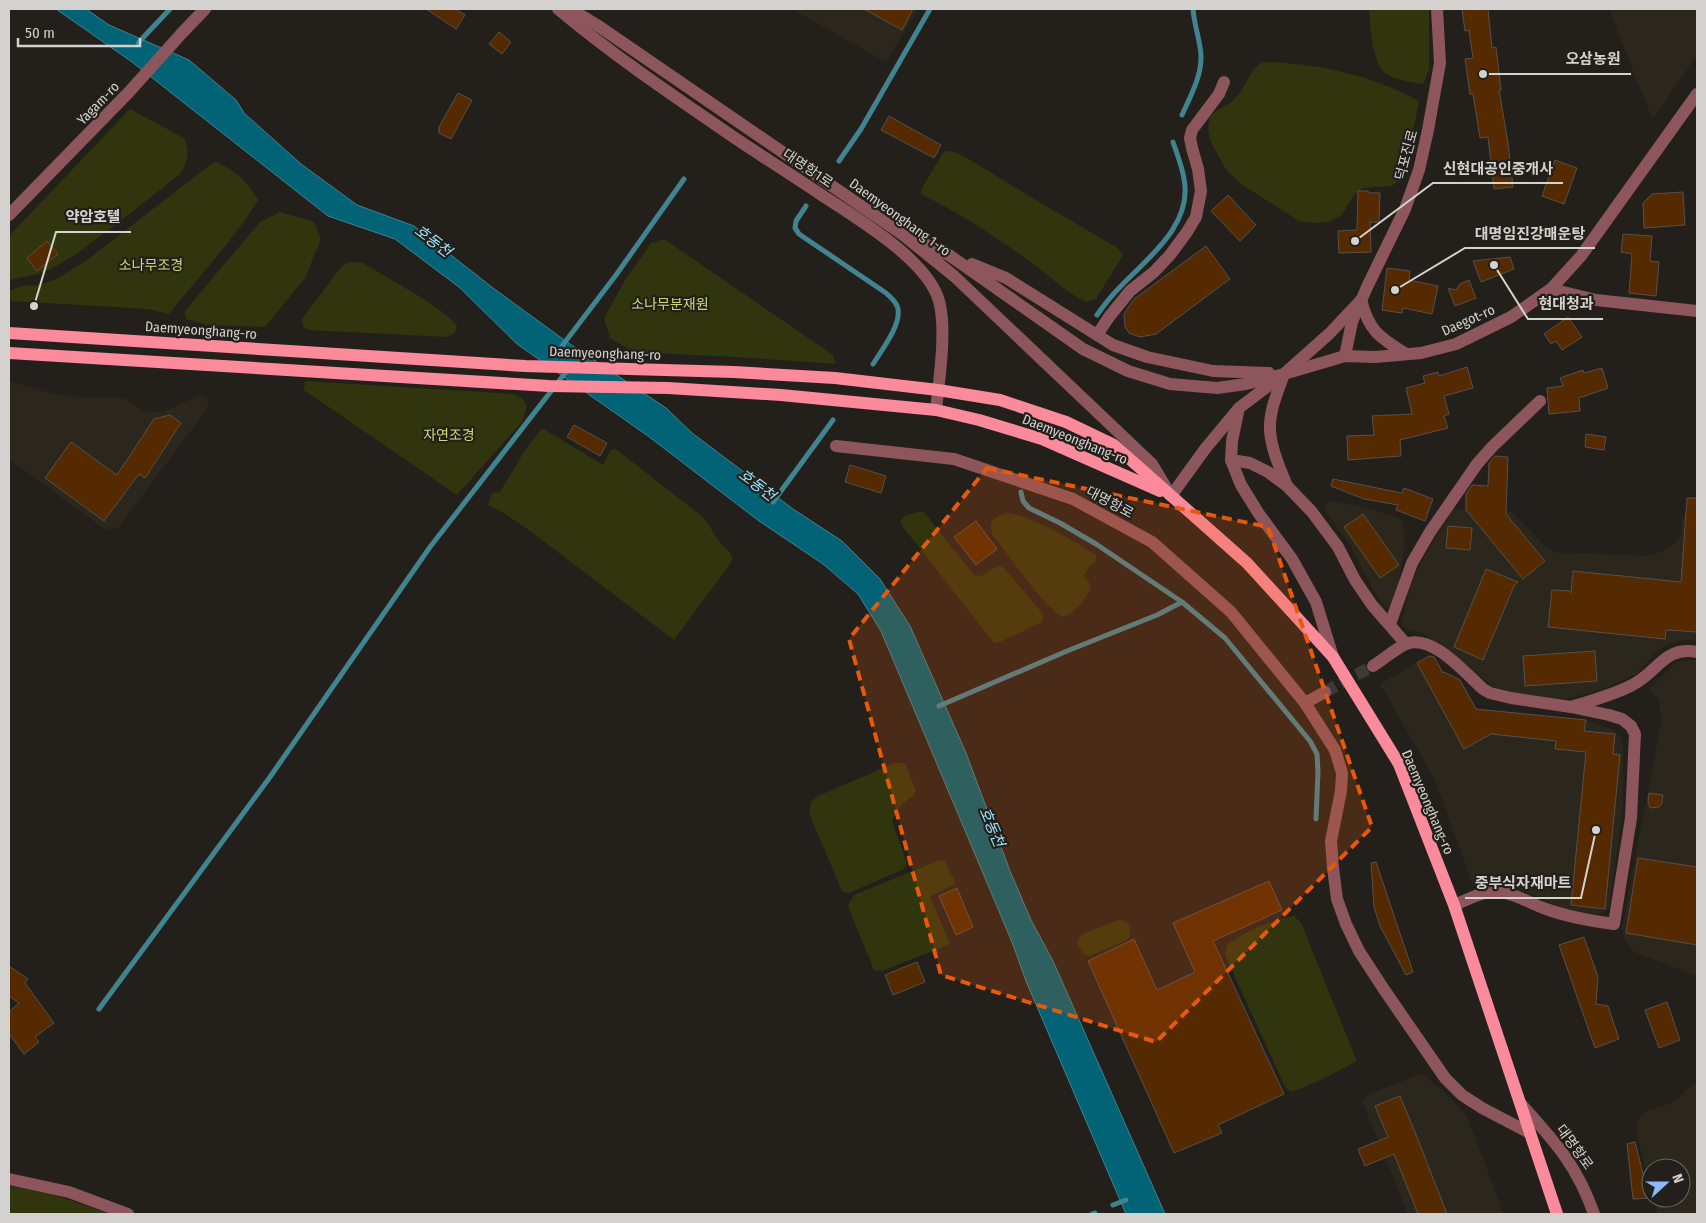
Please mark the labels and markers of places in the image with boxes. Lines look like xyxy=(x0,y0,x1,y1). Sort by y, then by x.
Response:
callout: 오삼농원 xyxy=(1556,44,1631,74)
callout: 신현대공인중개사 xyxy=(1433,153,1563,183)
callout: 약암호텔 xyxy=(56,202,131,232)
callout: 대명임진강매운탕 xyxy=(1465,218,1595,248)
callout: 현대청과 xyxy=(1528,289,1603,319)
callout: 중부식자재마트 xyxy=(1465,868,1581,898)

